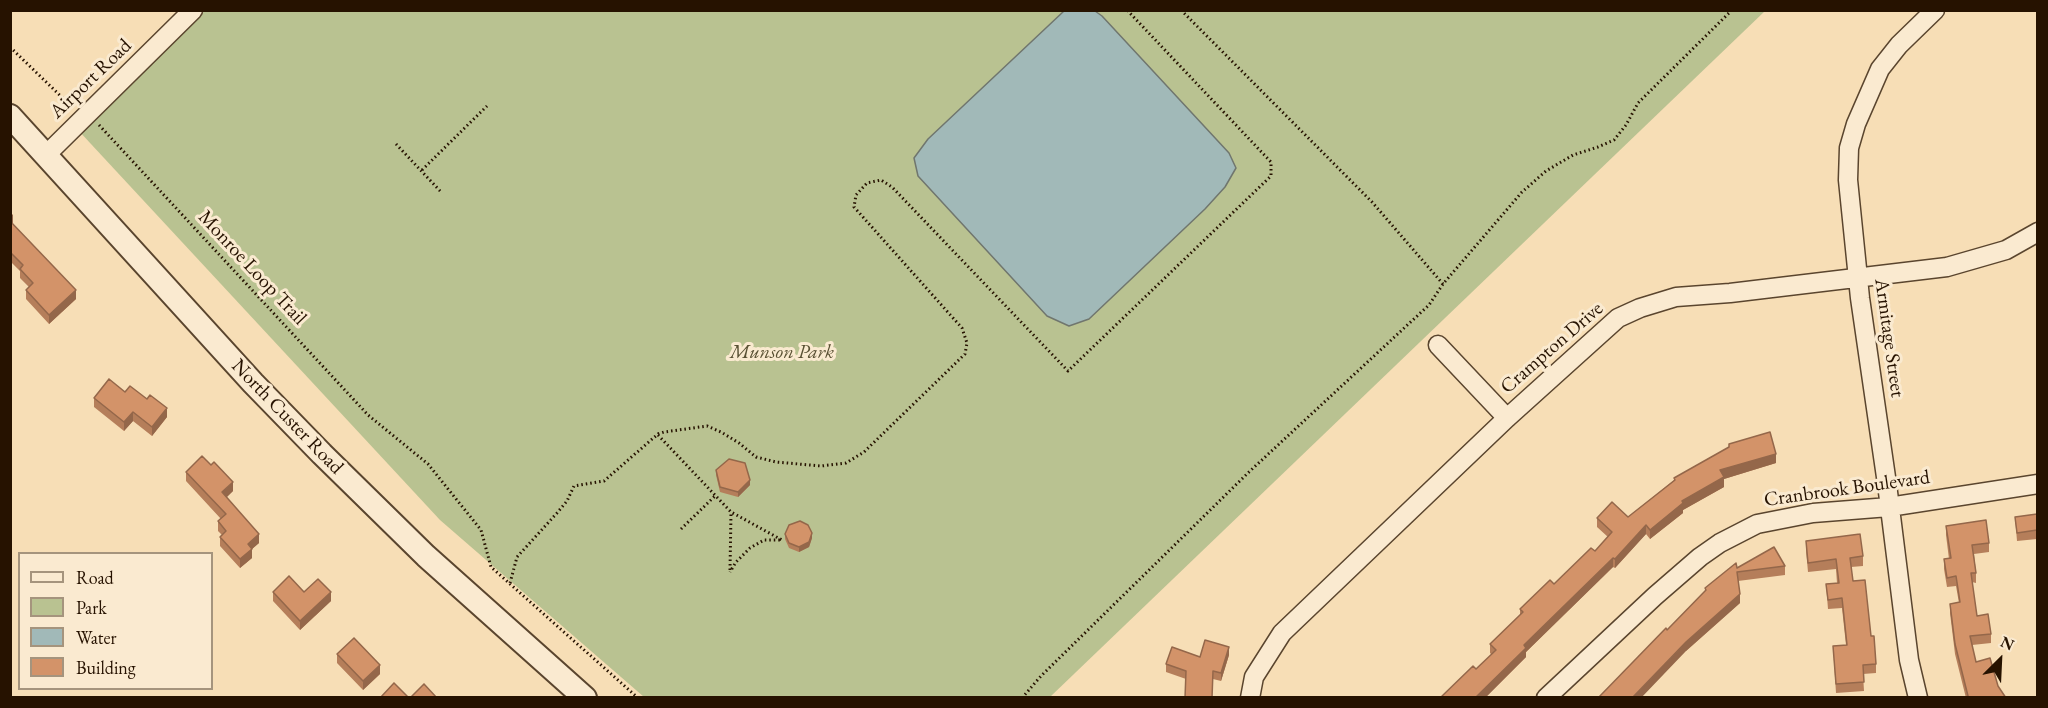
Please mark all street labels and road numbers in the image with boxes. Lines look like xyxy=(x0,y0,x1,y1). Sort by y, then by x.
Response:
street label: Airport Road xyxy=(45,34,137,124)
street label: Monroe Loop Trail xyxy=(193,206,311,330)
street label: Armitage Street xyxy=(1869,277,1909,399)
street label: Crampton Drive xyxy=(1496,297,1608,399)
street label: North Custer Road xyxy=(226,354,348,480)
street label: Cranbrook Boulevard xyxy=(1762,465,1932,513)

